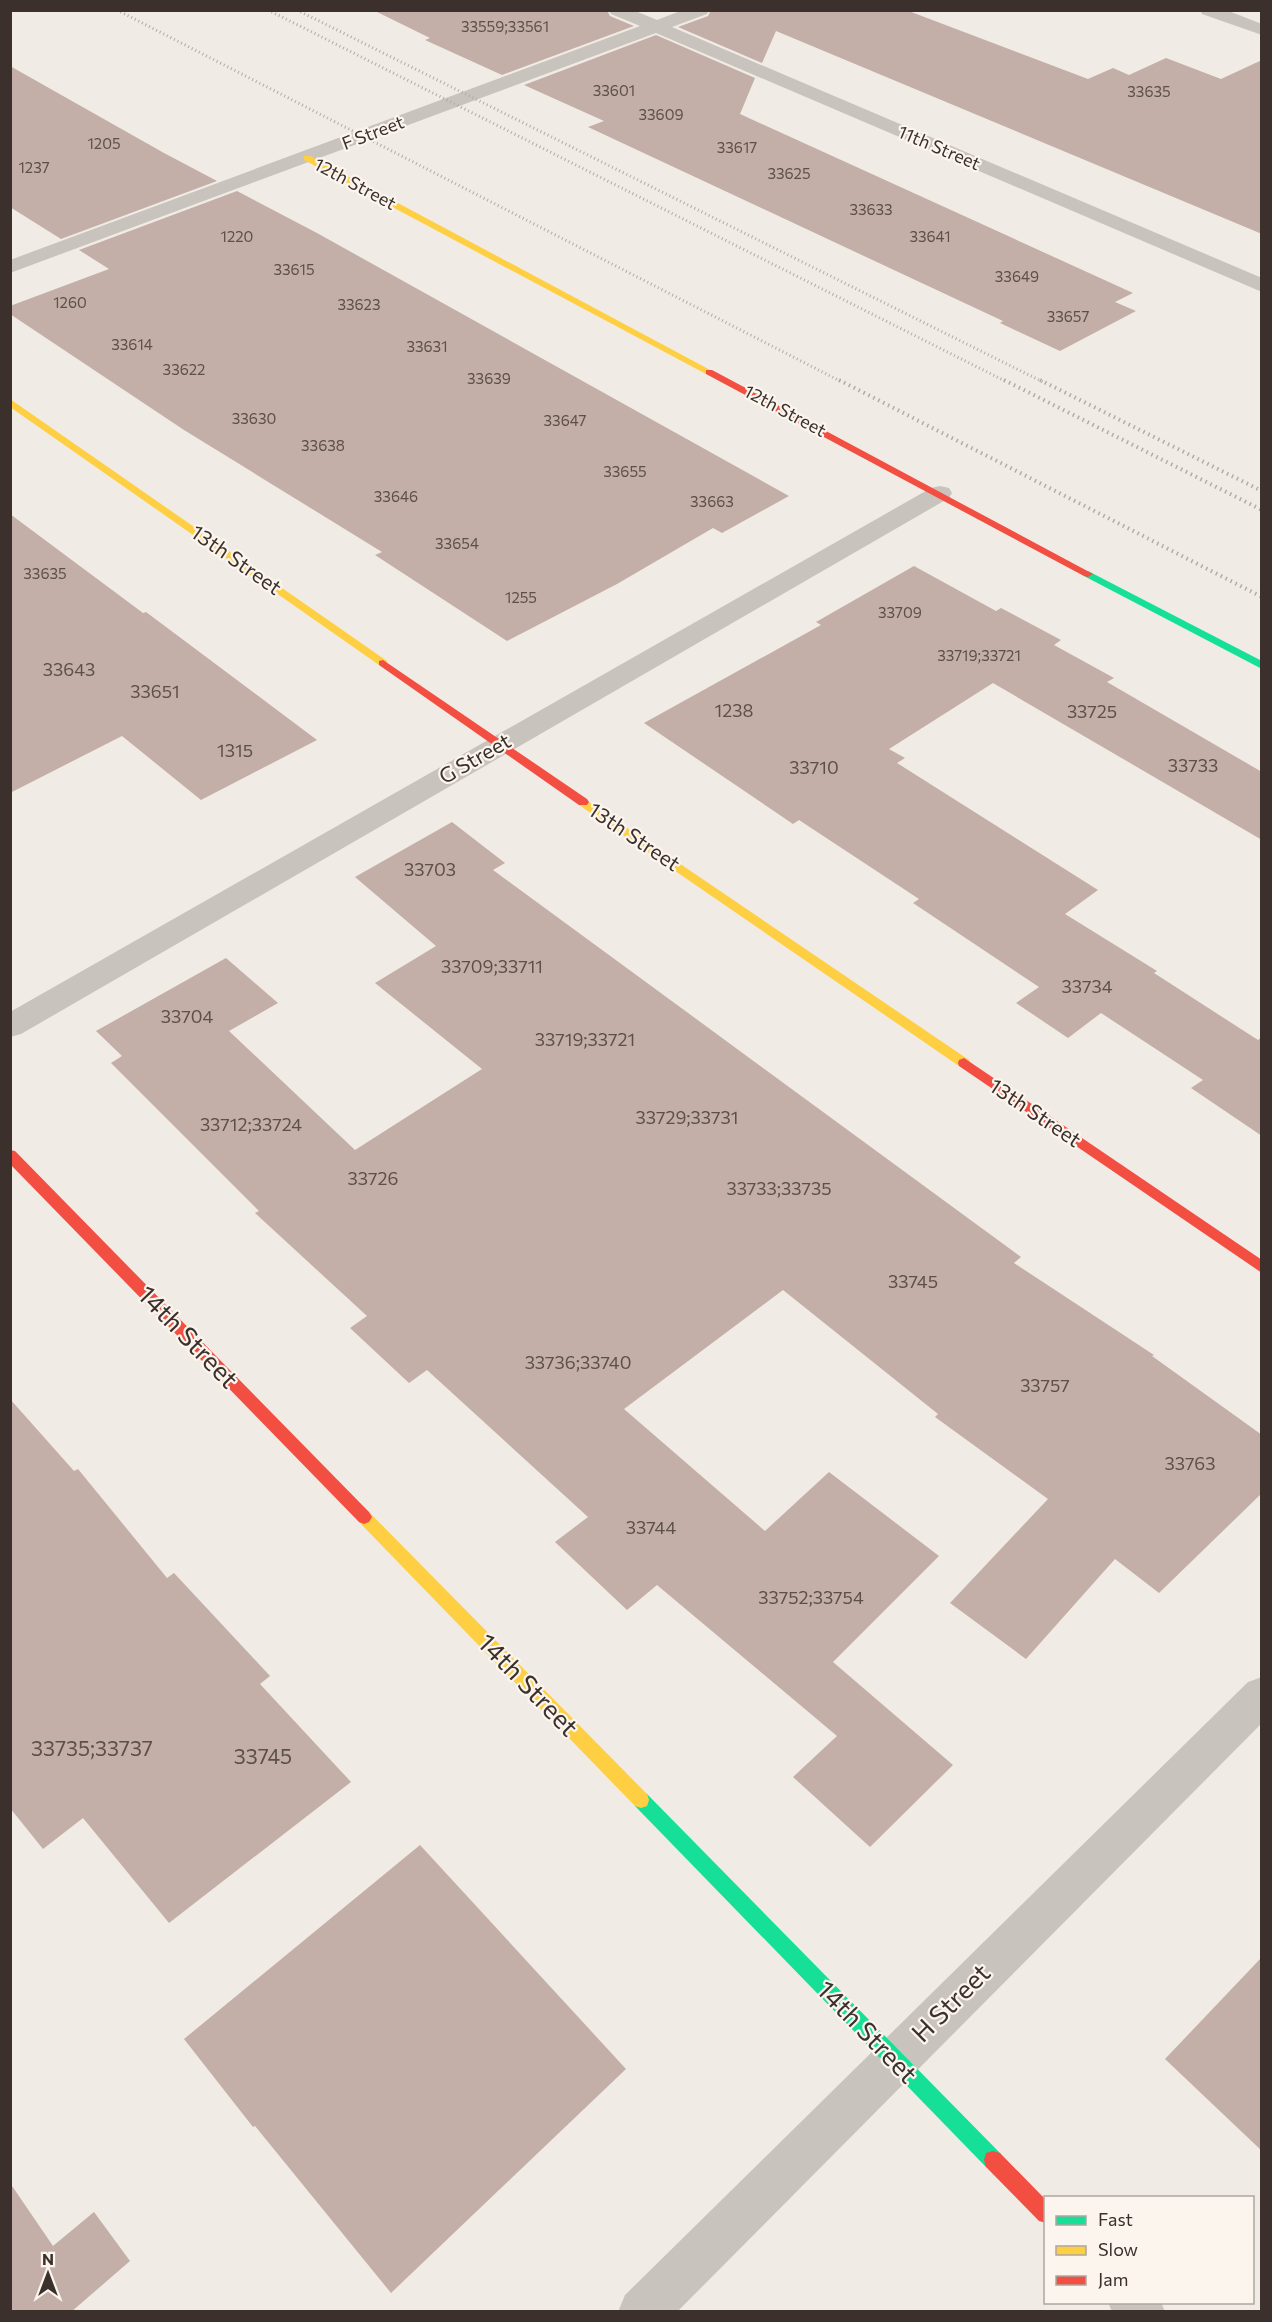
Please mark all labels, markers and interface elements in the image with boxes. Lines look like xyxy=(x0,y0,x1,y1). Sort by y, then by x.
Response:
house number: 33559;33561 xyxy=(461,17,549,35)
house number: 33601 xyxy=(593,81,635,99)
house number: 33635 xyxy=(1127,82,1171,100)
house number: 33609 xyxy=(638,105,684,123)
street label: F Street xyxy=(339,110,407,154)
street label: 11th Street xyxy=(895,120,984,174)
house number: 1205 xyxy=(87,134,121,152)
house number: 33617 xyxy=(717,138,757,156)
street label: 12th Street xyxy=(311,152,400,214)
house number: 1237 xyxy=(18,158,50,176)
house number: 33625 xyxy=(767,164,811,182)
house number: 33633 xyxy=(849,200,893,218)
house number: 1220 xyxy=(221,227,253,245)
house number: 33641 xyxy=(909,227,951,245)
house number: 33615 xyxy=(273,260,315,278)
house number: 33649 xyxy=(995,267,1039,285)
house number: 1260 xyxy=(53,293,87,311)
house number: 33623 xyxy=(337,295,381,313)
house number: 33657 xyxy=(1047,307,1089,325)
house number: 33614 xyxy=(111,335,153,353)
house number: 33631 xyxy=(406,337,448,355)
house number: 33622 xyxy=(163,360,205,378)
house number: 33639 xyxy=(467,369,511,387)
street label: 12th Street xyxy=(741,379,830,441)
house number: 33630 xyxy=(232,409,276,427)
house number: 33647 xyxy=(544,411,586,429)
house number: 33638 xyxy=(301,436,345,454)
house number: 33655 xyxy=(603,462,647,480)
house number: 33646 xyxy=(374,487,418,505)
house number: 33663 xyxy=(690,492,734,510)
street label: 13th Street xyxy=(187,518,287,599)
house number: 33654 xyxy=(435,534,479,552)
house number: 33635 xyxy=(23,564,67,582)
house number: 1255 xyxy=(505,588,537,606)
house number: 33709 xyxy=(878,603,922,621)
house number: 33719;33721 xyxy=(937,646,1021,664)
house number: 33643 xyxy=(43,658,95,680)
house number: 33651 xyxy=(130,680,180,702)
house number: 1238 xyxy=(715,699,754,721)
house number: 33725 xyxy=(1067,700,1117,722)
street label: G Street xyxy=(434,727,515,788)
house number: 1315 xyxy=(217,739,253,761)
house number: 33733 xyxy=(1168,754,1218,776)
house number: 33710 xyxy=(789,756,839,778)
street label: 13th Street xyxy=(584,796,685,875)
house number: 33703 xyxy=(404,858,456,880)
house number: 33709;33711 xyxy=(441,955,543,977)
house number: 33734 xyxy=(1062,975,1113,997)
house number: 33704 xyxy=(161,1005,213,1027)
house number: 33719;33721 xyxy=(535,1028,635,1050)
street label: 13th Street xyxy=(985,1072,1086,1151)
house number: 33729;33731 xyxy=(636,1106,738,1128)
house number: 33712;33724 xyxy=(200,1113,302,1135)
house number: 33726 xyxy=(348,1167,398,1189)
house number: 33733;33735 xyxy=(726,1177,832,1199)
house number: 33745 xyxy=(888,1270,938,1292)
street label: 14th Street xyxy=(133,1278,246,1394)
house number: 33736;33740 xyxy=(525,1351,631,1373)
house number: 33757 xyxy=(1020,1374,1070,1396)
house number: 33763 xyxy=(1164,1452,1216,1474)
house number: 33744 xyxy=(626,1516,676,1538)
house number: 33752;33754 xyxy=(758,1586,864,1608)
street label: 14th Street xyxy=(473,1626,586,1742)
house number: 33735;33737 xyxy=(31,1735,153,1760)
house number: 33745 xyxy=(234,1743,292,1768)
street label: H Street xyxy=(904,1956,996,2048)
street label: 14th Street xyxy=(812,1973,925,2089)
legend xyxy=(1044,2196,1254,2304)
text: Fast xyxy=(1098,2208,1133,2230)
text: Slow xyxy=(1098,2238,1138,2260)
north arrow xyxy=(18,2244,78,2304)
text: N xyxy=(42,2249,54,2268)
text: Jam xyxy=(1098,2268,1128,2290)

